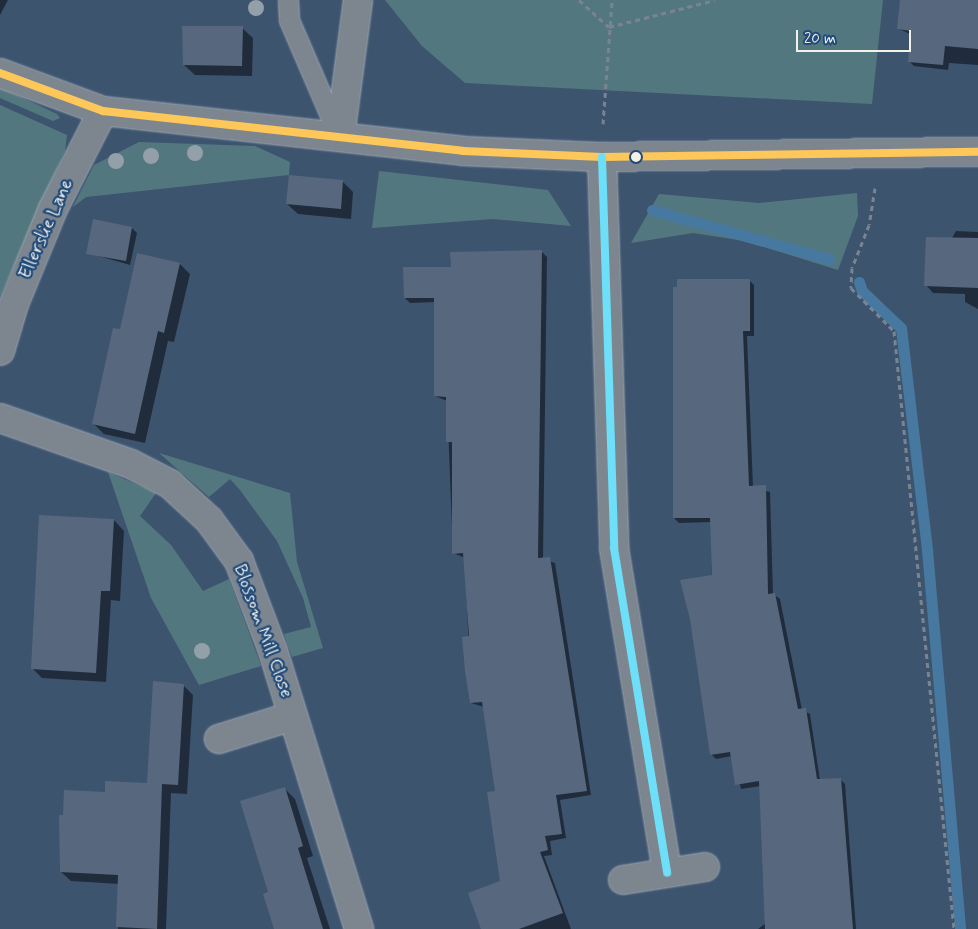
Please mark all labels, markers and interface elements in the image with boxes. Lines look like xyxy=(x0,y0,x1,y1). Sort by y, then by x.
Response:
scale bar xyxy=(798,20,913,52)
text: 20 m xyxy=(804,29,836,49)
unlabelled marker xyxy=(631,152,641,162)
street label: Ellerslie Lane xyxy=(14,176,78,282)
street label: Blossom Mill Close xyxy=(229,561,297,701)

